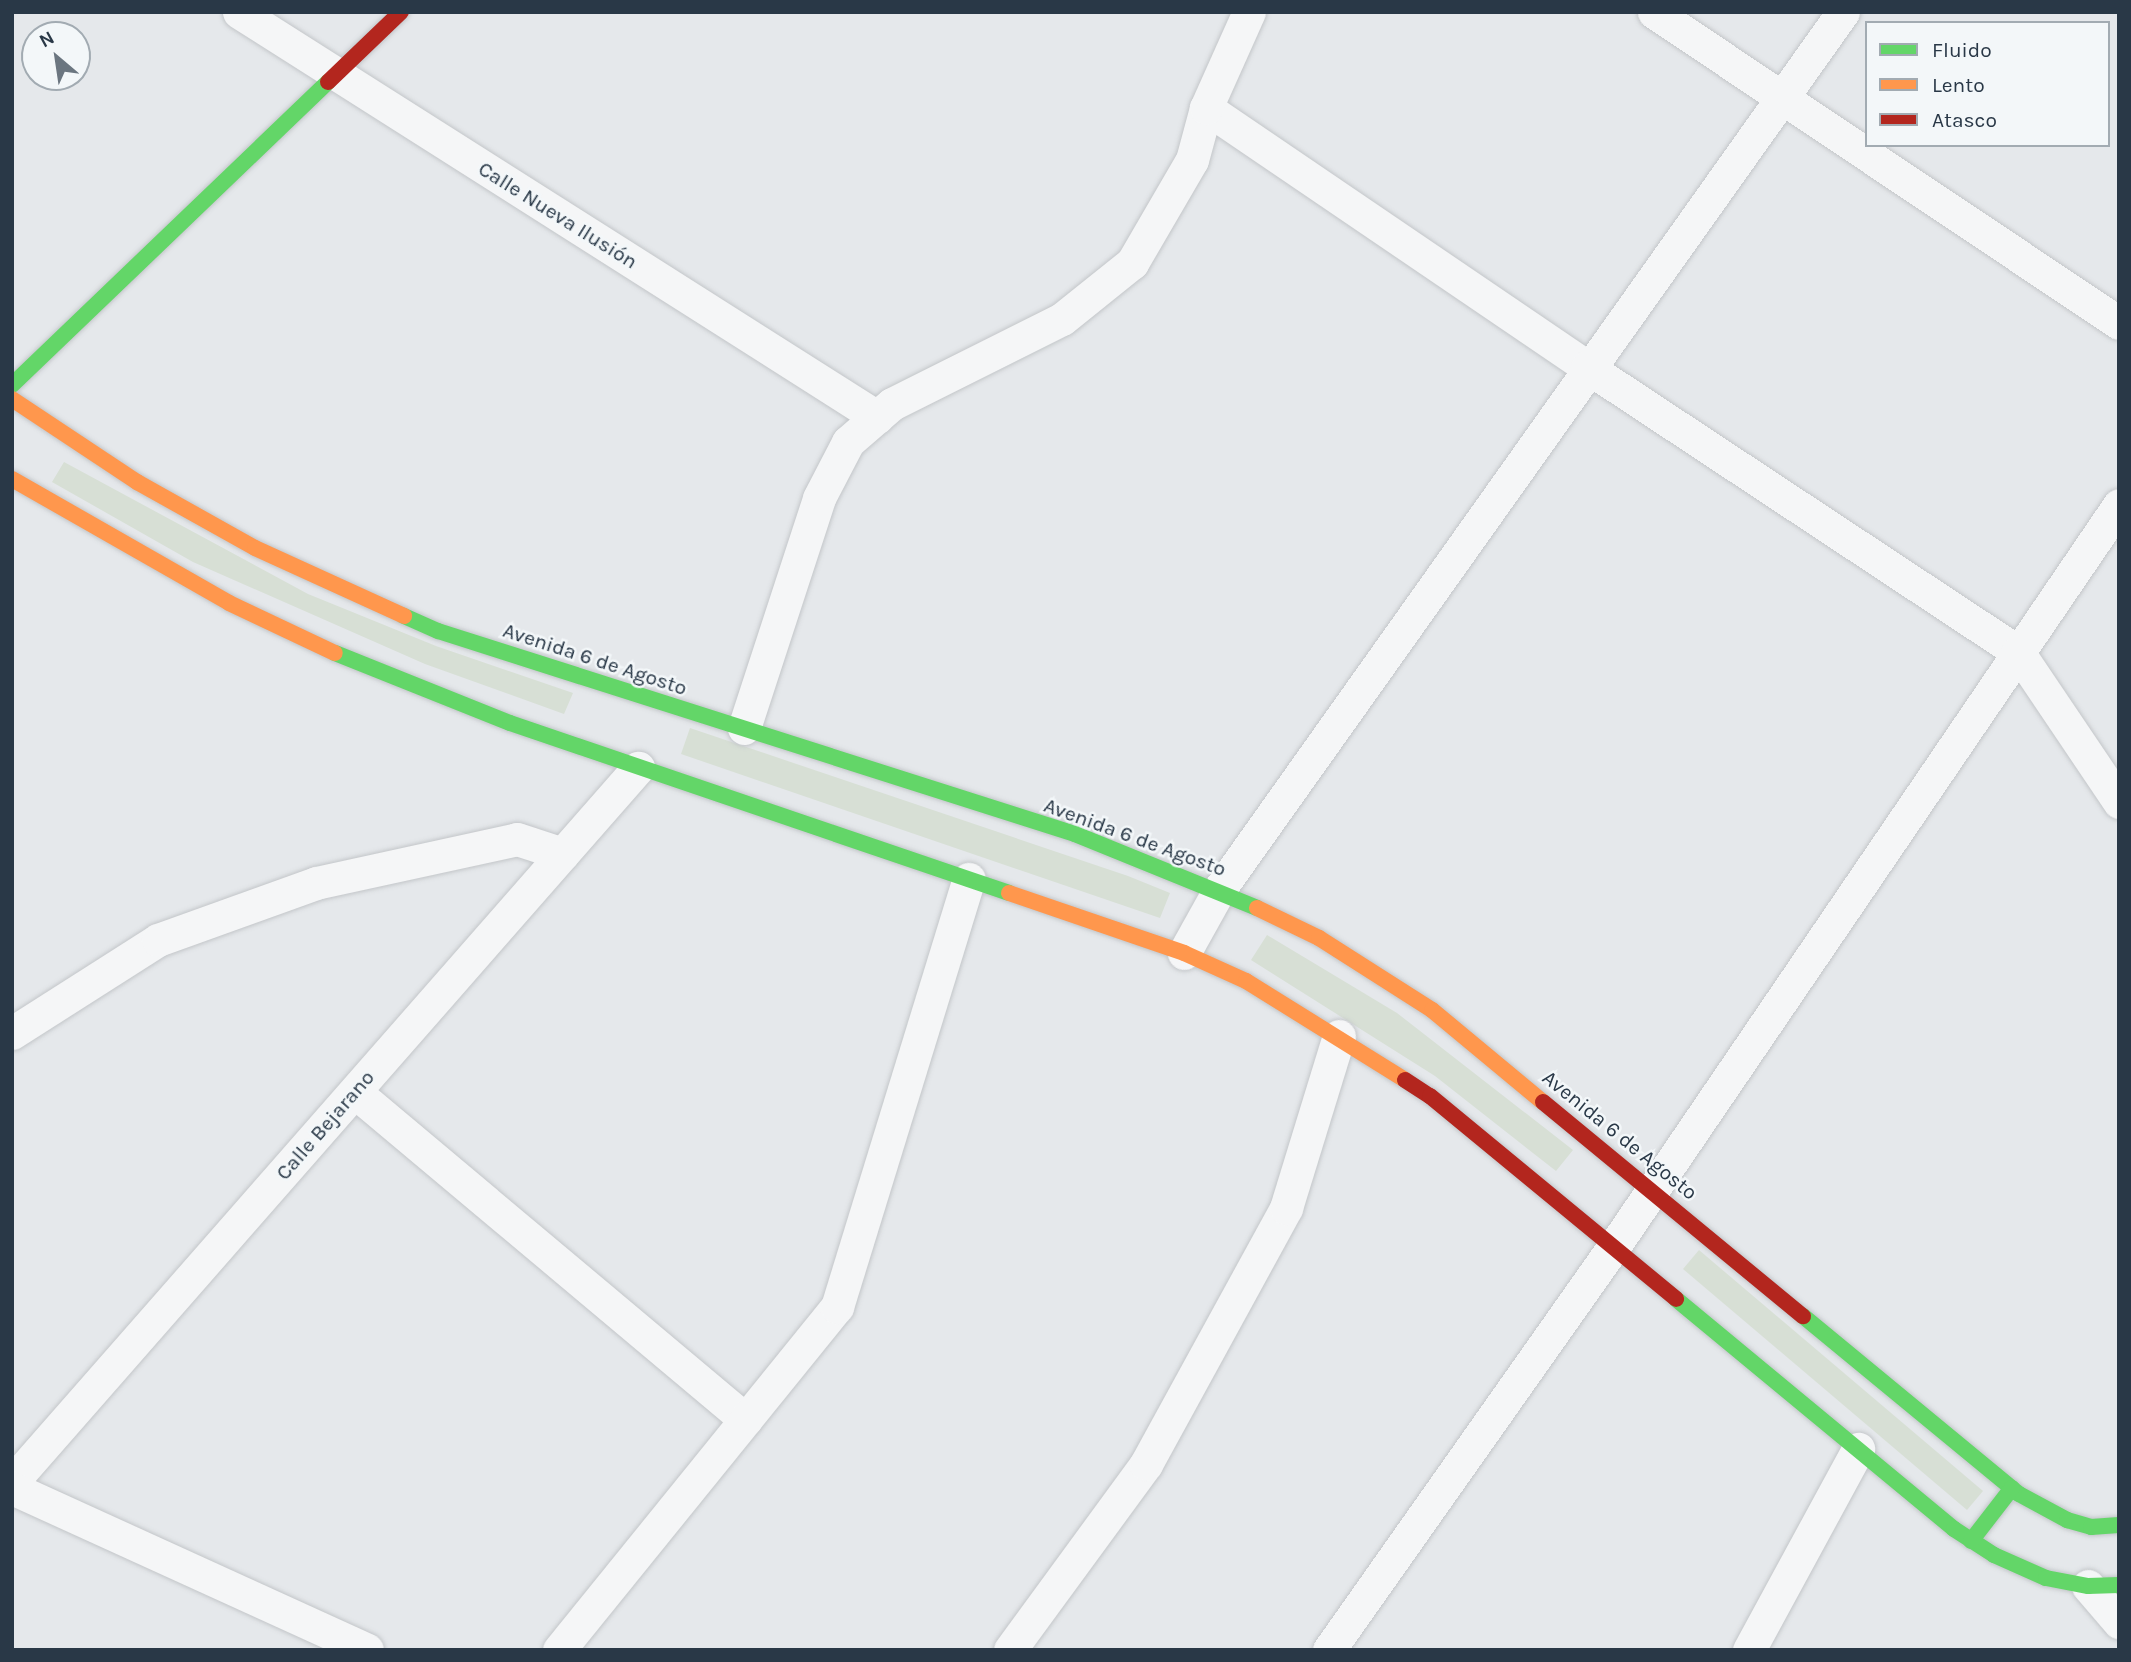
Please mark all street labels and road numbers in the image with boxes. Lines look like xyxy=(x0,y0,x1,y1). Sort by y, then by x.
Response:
street label: Calle Nueva Ilusión xyxy=(474,156,642,274)
street label: Avenida 6 de Agosto xyxy=(500,617,690,701)
street label: Avenida 6 de Agosto xyxy=(1041,792,1229,882)
street label: Calle Bejarano xyxy=(270,1065,380,1185)
street label: Avenida 6 de Agosto xyxy=(1538,1065,1702,1205)

